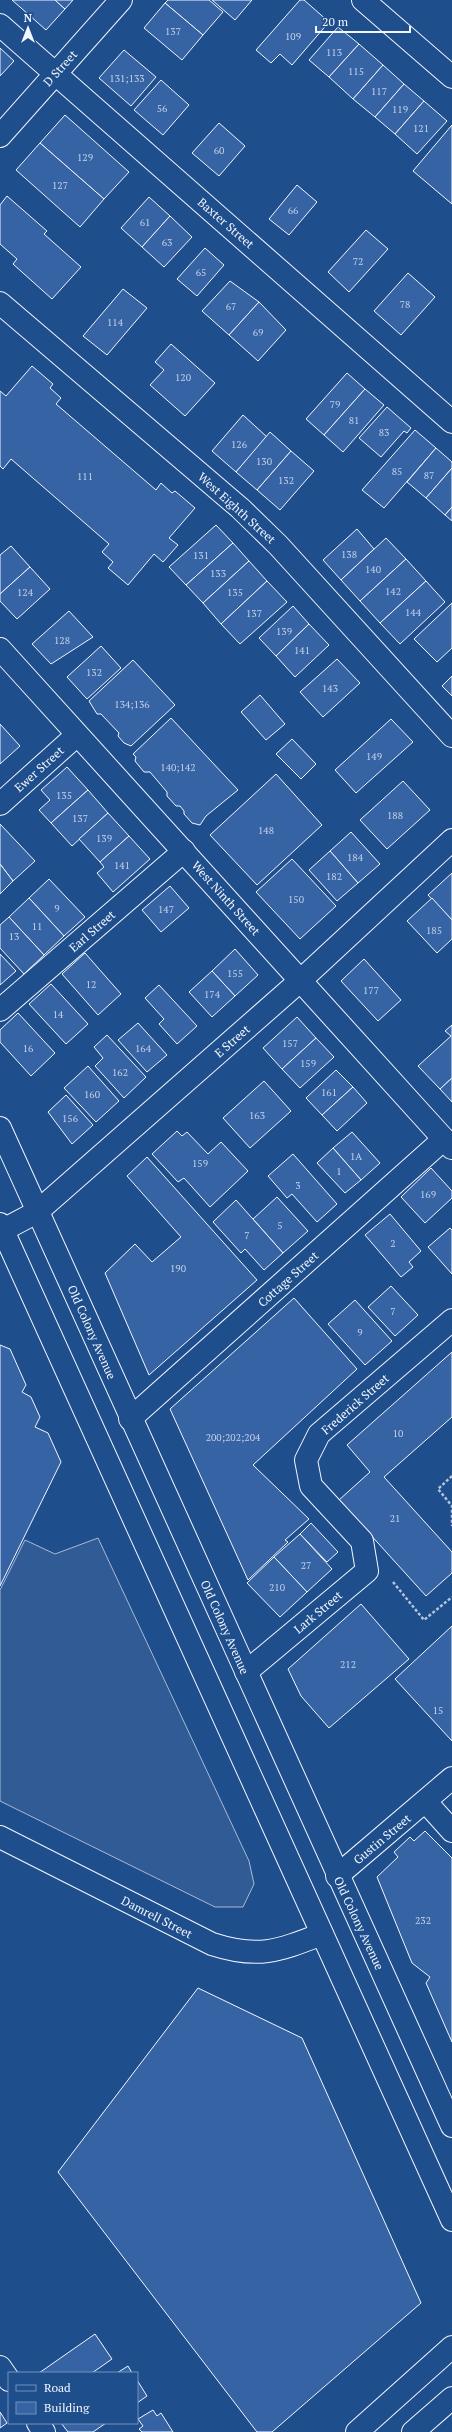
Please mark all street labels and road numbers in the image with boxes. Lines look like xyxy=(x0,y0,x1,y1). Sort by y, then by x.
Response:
street label: D Street xyxy=(40,46,80,89)
street label: Baxter Street xyxy=(195,194,258,252)
street label: West Eighth Street xyxy=(195,469,279,547)
street label: Ewer Street xyxy=(11,743,67,795)
street label: West Ninth Street xyxy=(189,858,264,939)
street label: Earl Street xyxy=(66,907,119,955)
street label: E Street xyxy=(211,1021,253,1060)
street label: Cottage Street xyxy=(255,1248,322,1310)
street label: Old Colony Avenue xyxy=(64,1283,120,1381)
street label: Frederick Street xyxy=(318,1370,392,1437)
street label: Old Colony Avenue xyxy=(197,1578,253,1676)
street label: Lark Street xyxy=(291,1587,346,1637)
street label: Gustin Street xyxy=(350,1810,414,1867)
street label: Old Colony Avenue xyxy=(331,1874,387,1972)
street label: Damrell Street xyxy=(119,1893,196,1942)

